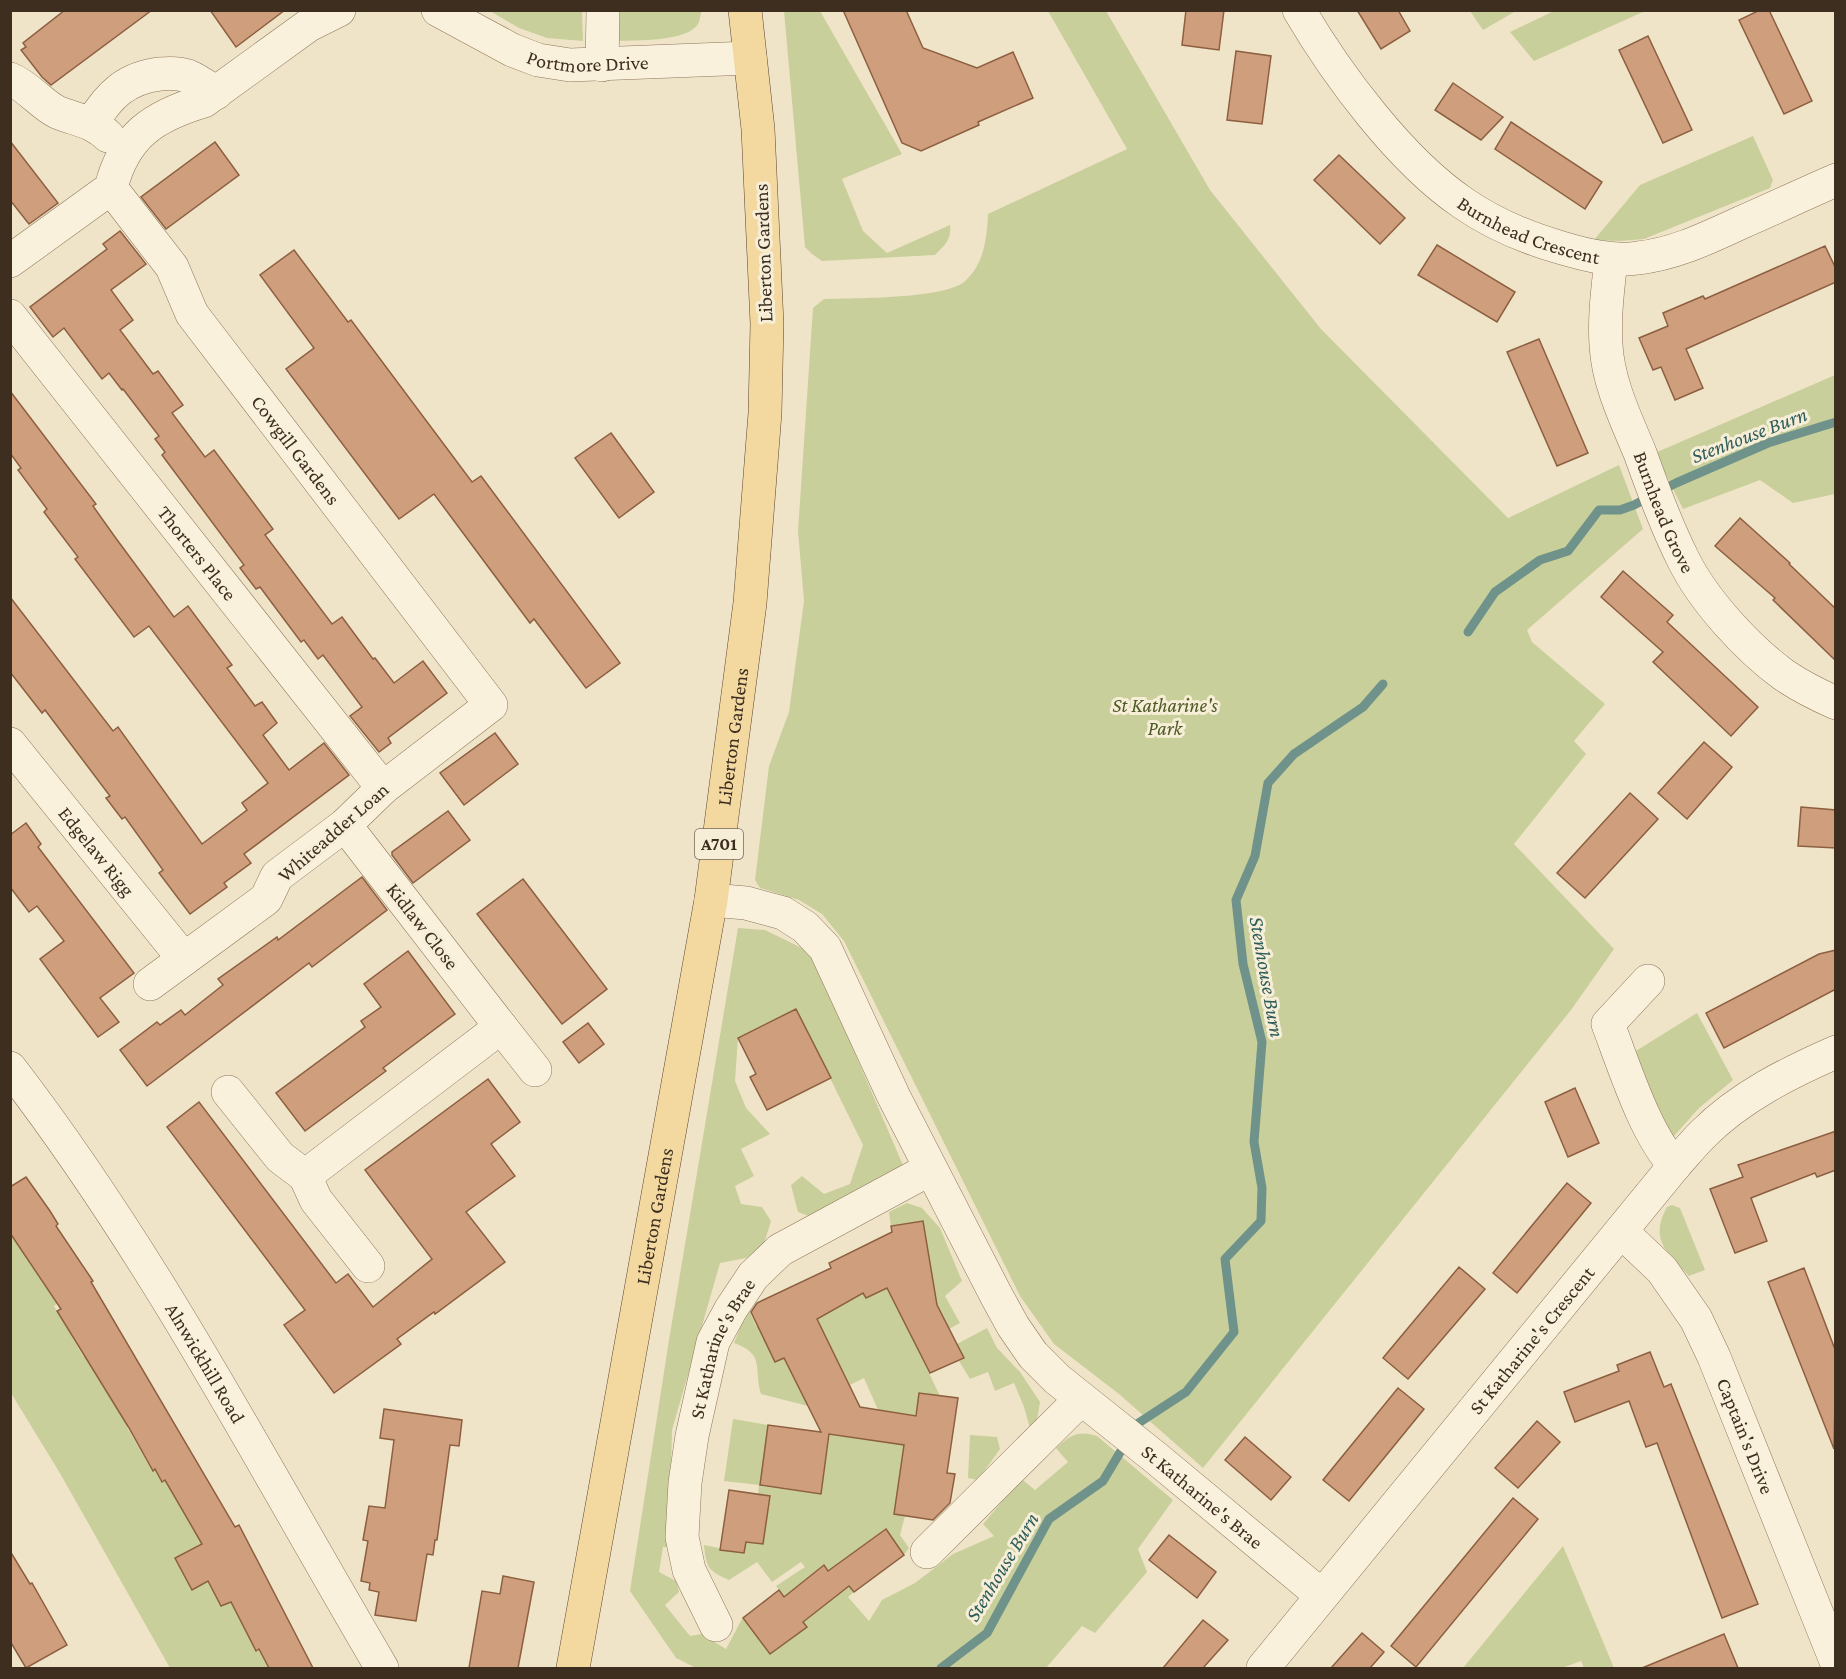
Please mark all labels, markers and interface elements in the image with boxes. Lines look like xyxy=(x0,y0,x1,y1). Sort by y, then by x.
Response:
street label: Portmore Drive xyxy=(524,46,649,77)
street label: Liberton Gardens xyxy=(750,183,776,323)
street label: Burnhead Crescent xyxy=(1453,192,1602,268)
street label: Cowgill Gardens xyxy=(247,391,345,509)
water label: Stenhouse Burn xyxy=(1688,402,1810,468)
street label: Burnhead Grove xyxy=(1629,448,1699,577)
street label: Thorters Place xyxy=(153,501,241,605)
street label: Liberton Gardens xyxy=(712,666,752,807)
park label: St Katharine's Park xyxy=(1112,694,1218,739)
street label: Whiteadder Loan xyxy=(273,778,393,886)
street label: Edgelaw Rigg xyxy=(54,802,140,901)
road number: A701 xyxy=(695,829,743,859)
street label: Kidlaw Close xyxy=(382,878,464,974)
water label: Stenhouse Burn xyxy=(1245,915,1289,1039)
street label: Liberton Gardens xyxy=(631,1146,677,1287)
street label: St Katharine's Crescent xyxy=(1465,1261,1599,1418)
street label: St Katharine's Brae xyxy=(685,1274,760,1421)
street label: Alnwickhill Road xyxy=(161,1299,250,1427)
street label: Captain's Drive xyxy=(1713,1375,1779,1497)
street label: St Katharine's Brae xyxy=(1137,1440,1268,1553)
water label: Stenhouse Burn xyxy=(960,1508,1044,1626)

